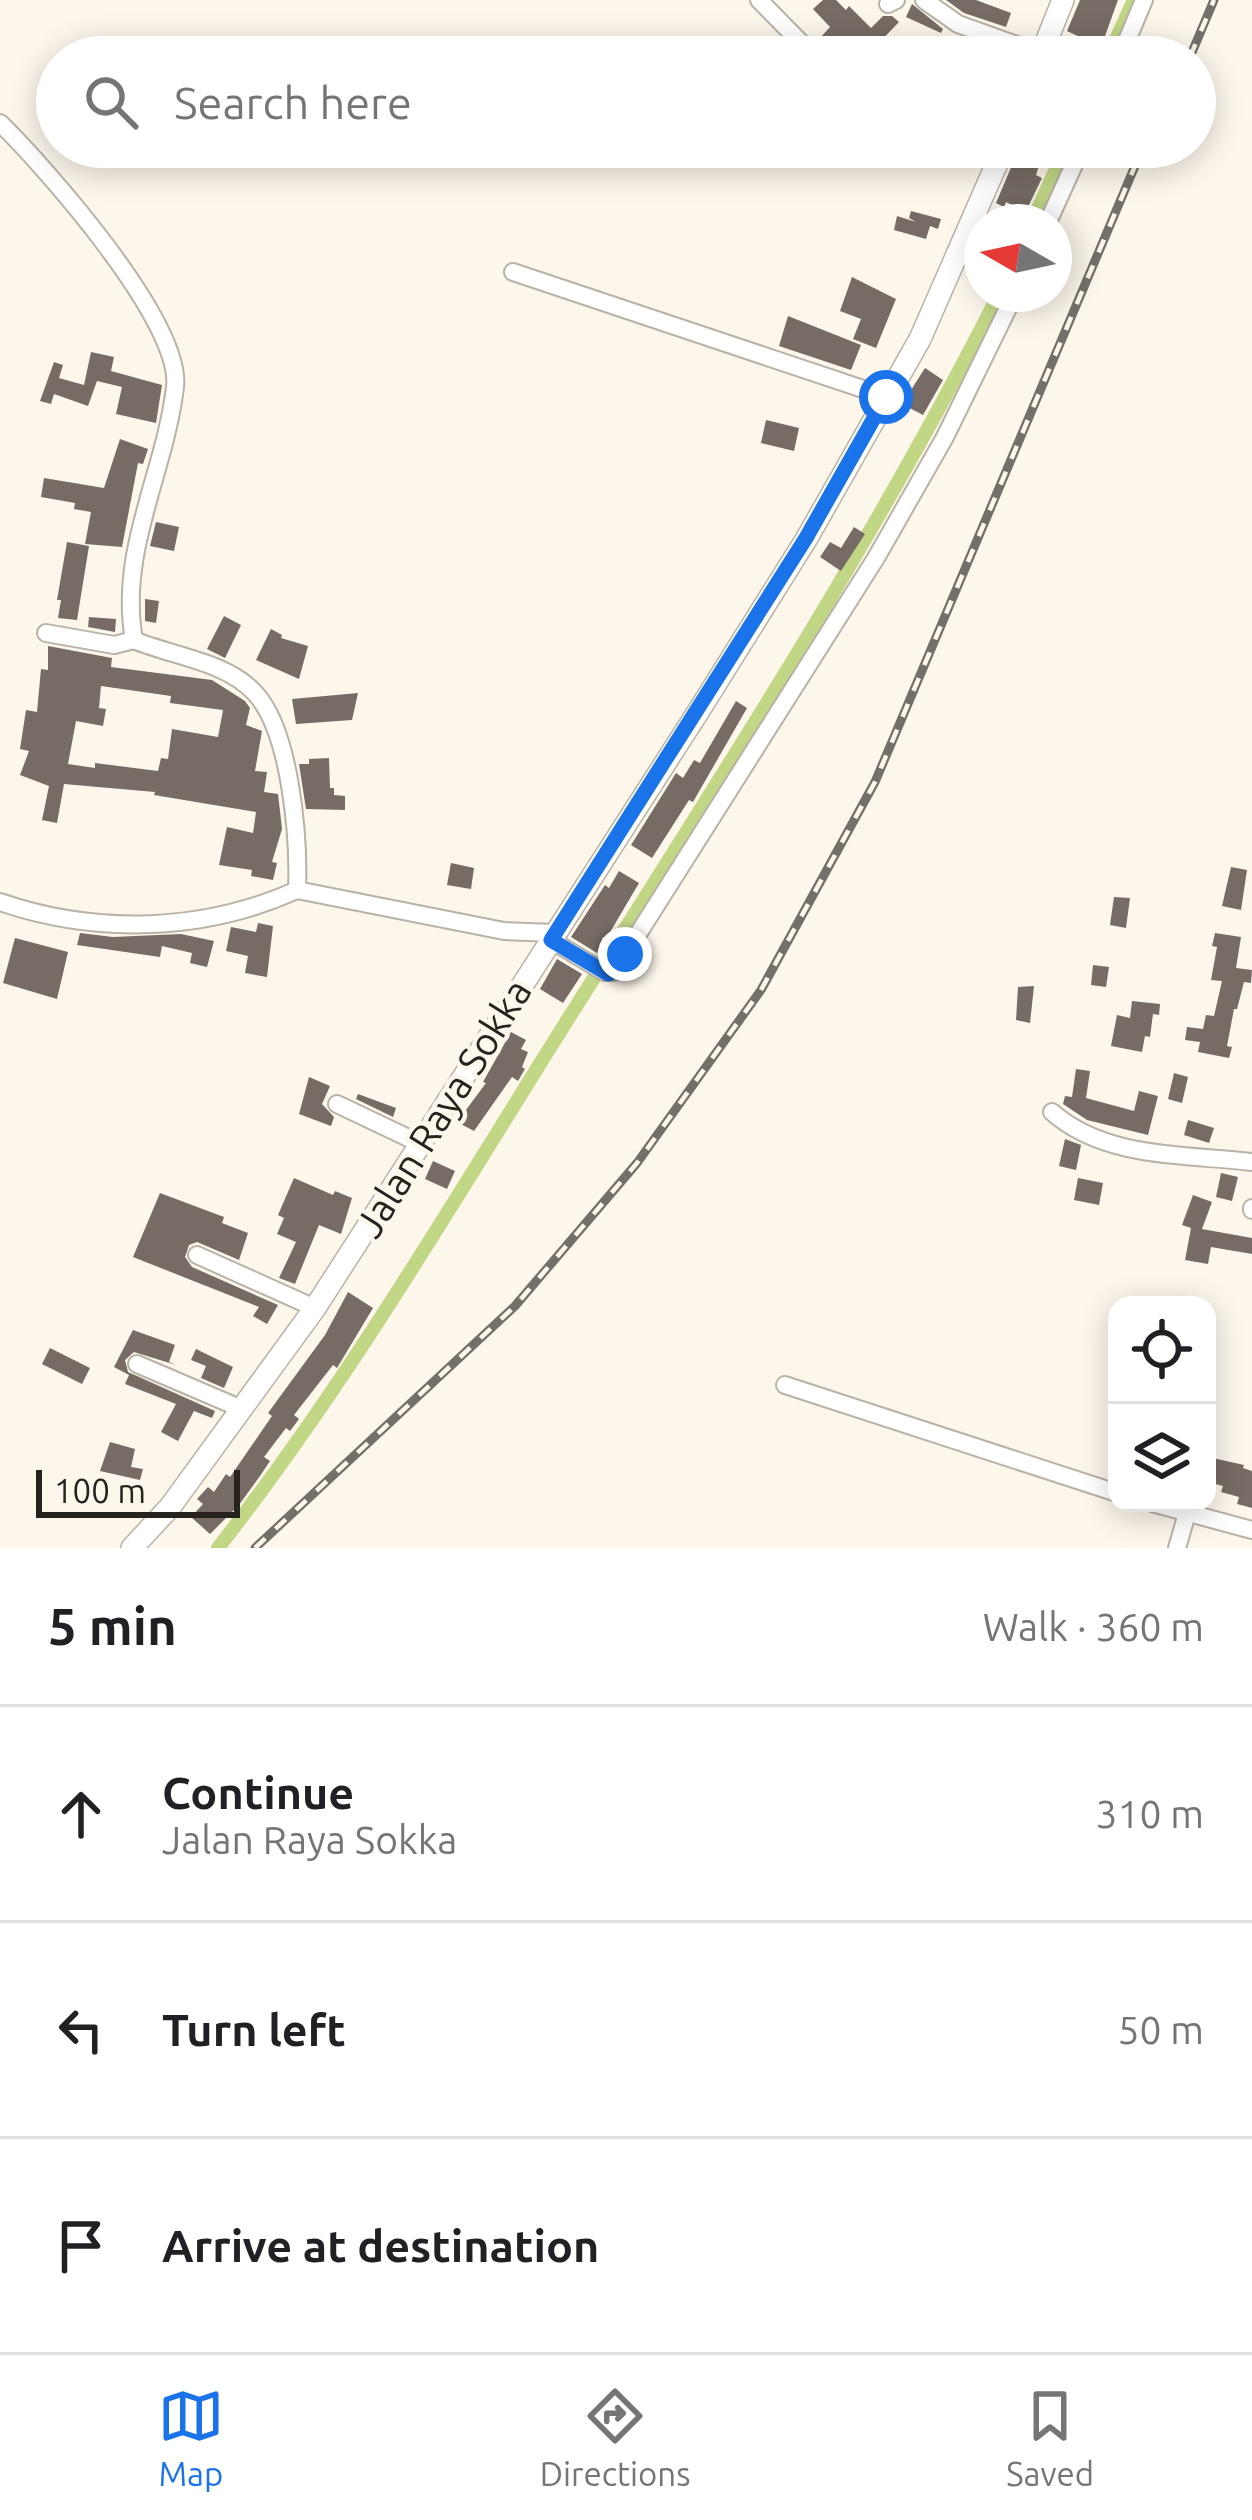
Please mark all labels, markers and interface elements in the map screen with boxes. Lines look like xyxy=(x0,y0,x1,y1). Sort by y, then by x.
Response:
search box xyxy=(36,36,1216,168)
icon: search xyxy=(78,69,144,135)
text: Search here xyxy=(174,77,412,128)
north arrow xyxy=(964,204,1072,312)
route start xyxy=(859,370,913,424)
route end xyxy=(598,927,652,981)
street label: Jalan Raya Sokka xyxy=(346,971,539,1244)
map controls xyxy=(1108,1296,1216,1512)
button: locate xyxy=(1108,1296,1216,1404)
button: layers xyxy=(1108,1404,1216,1512)
scale bar xyxy=(36,1464,240,1517)
text: 100 m xyxy=(54,1472,146,1509)
text: 5 min xyxy=(48,1597,177,1655)
text: Walk · 360 m xyxy=(983,1605,1204,1648)
text: Continue xyxy=(162,1767,354,1818)
icon: ahead xyxy=(48,1781,114,1847)
text: 310 m xyxy=(1095,1792,1204,1835)
text: Jalan Raya Sokka xyxy=(162,1818,457,1861)
icon: left xyxy=(48,1997,114,2063)
text: Turn left xyxy=(162,2004,346,2055)
text: 50 m xyxy=(1117,2008,1204,2051)
icon: arrive xyxy=(48,2213,114,2279)
text: Arrive at destination xyxy=(162,2220,599,2271)
tab: Map xyxy=(158,2383,224,2492)
tab: Directions xyxy=(540,2383,690,2492)
tab: Saved xyxy=(1006,2383,1094,2492)

